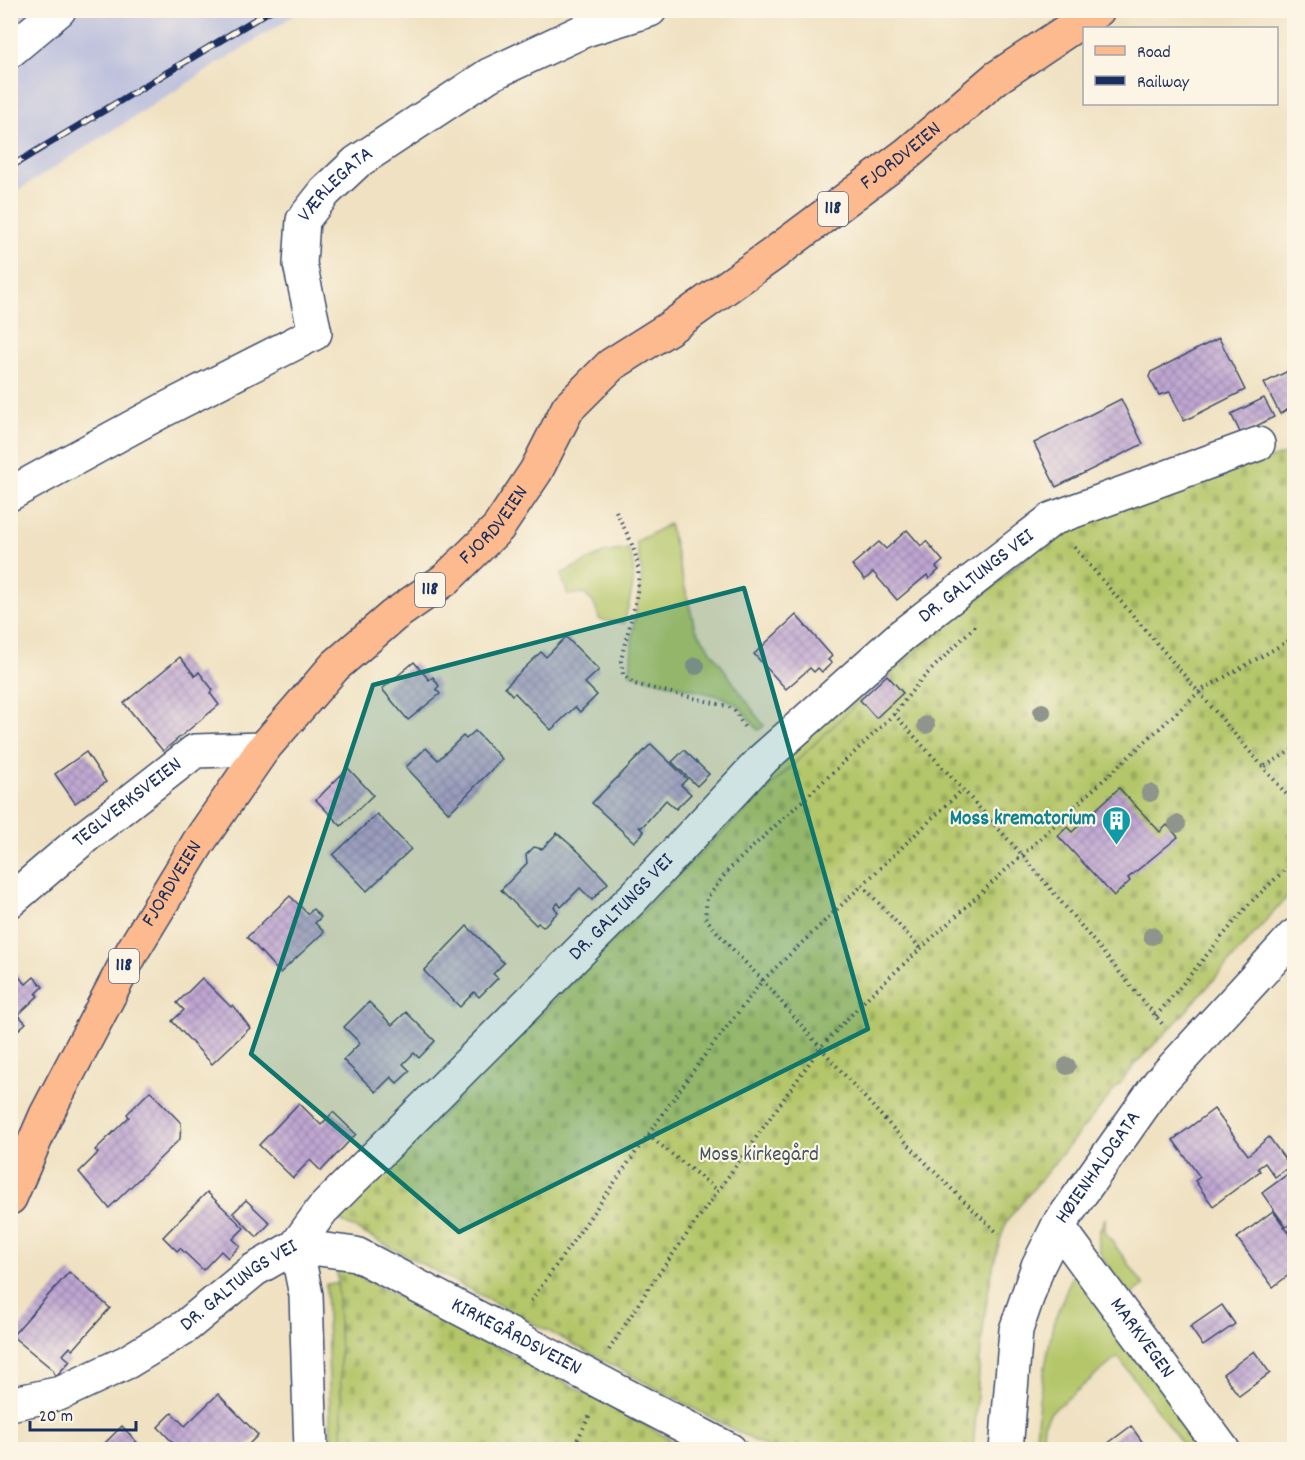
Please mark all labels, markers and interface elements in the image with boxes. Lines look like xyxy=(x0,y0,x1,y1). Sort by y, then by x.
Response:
legend xyxy=(1083,27,1278,105)
text: Road xyxy=(1137,41,1171,66)
text: Railway xyxy=(1137,71,1190,96)
street label: FJORDVEIEN xyxy=(855,115,949,198)
street label: VÆRLEGATA xyxy=(291,140,380,229)
road number: 118 xyxy=(818,192,848,226)
street label: FJORDVEIEN xyxy=(453,480,537,573)
street label: DR. GALTUNGS VEI xyxy=(913,522,1042,632)
road number: 118 xyxy=(415,573,445,607)
street label: TEGLVERKSVEIEN xyxy=(66,751,189,856)
building icon: Moss krematorium xyxy=(1101,804,1133,846)
place label: Moss krematorium xyxy=(950,805,1096,835)
street label: FJORDVEIEN xyxy=(135,835,211,933)
street label: DR. GALTUNGS VEI xyxy=(563,847,682,968)
road number: 118 xyxy=(109,949,139,983)
street label: HØIENHALDGATA xyxy=(1049,1105,1149,1231)
park label: Moss kirkegård xyxy=(699,1141,819,1171)
street label: DR. GALTUNGS VEI xyxy=(174,1233,304,1340)
street label: KIRKEGÅRDSVEIEN xyxy=(445,1291,586,1384)
street label: MARKVEGEN xyxy=(1101,1292,1181,1385)
scale bar xyxy=(30,1394,136,1432)
text: 20 m xyxy=(39,1405,73,1430)

